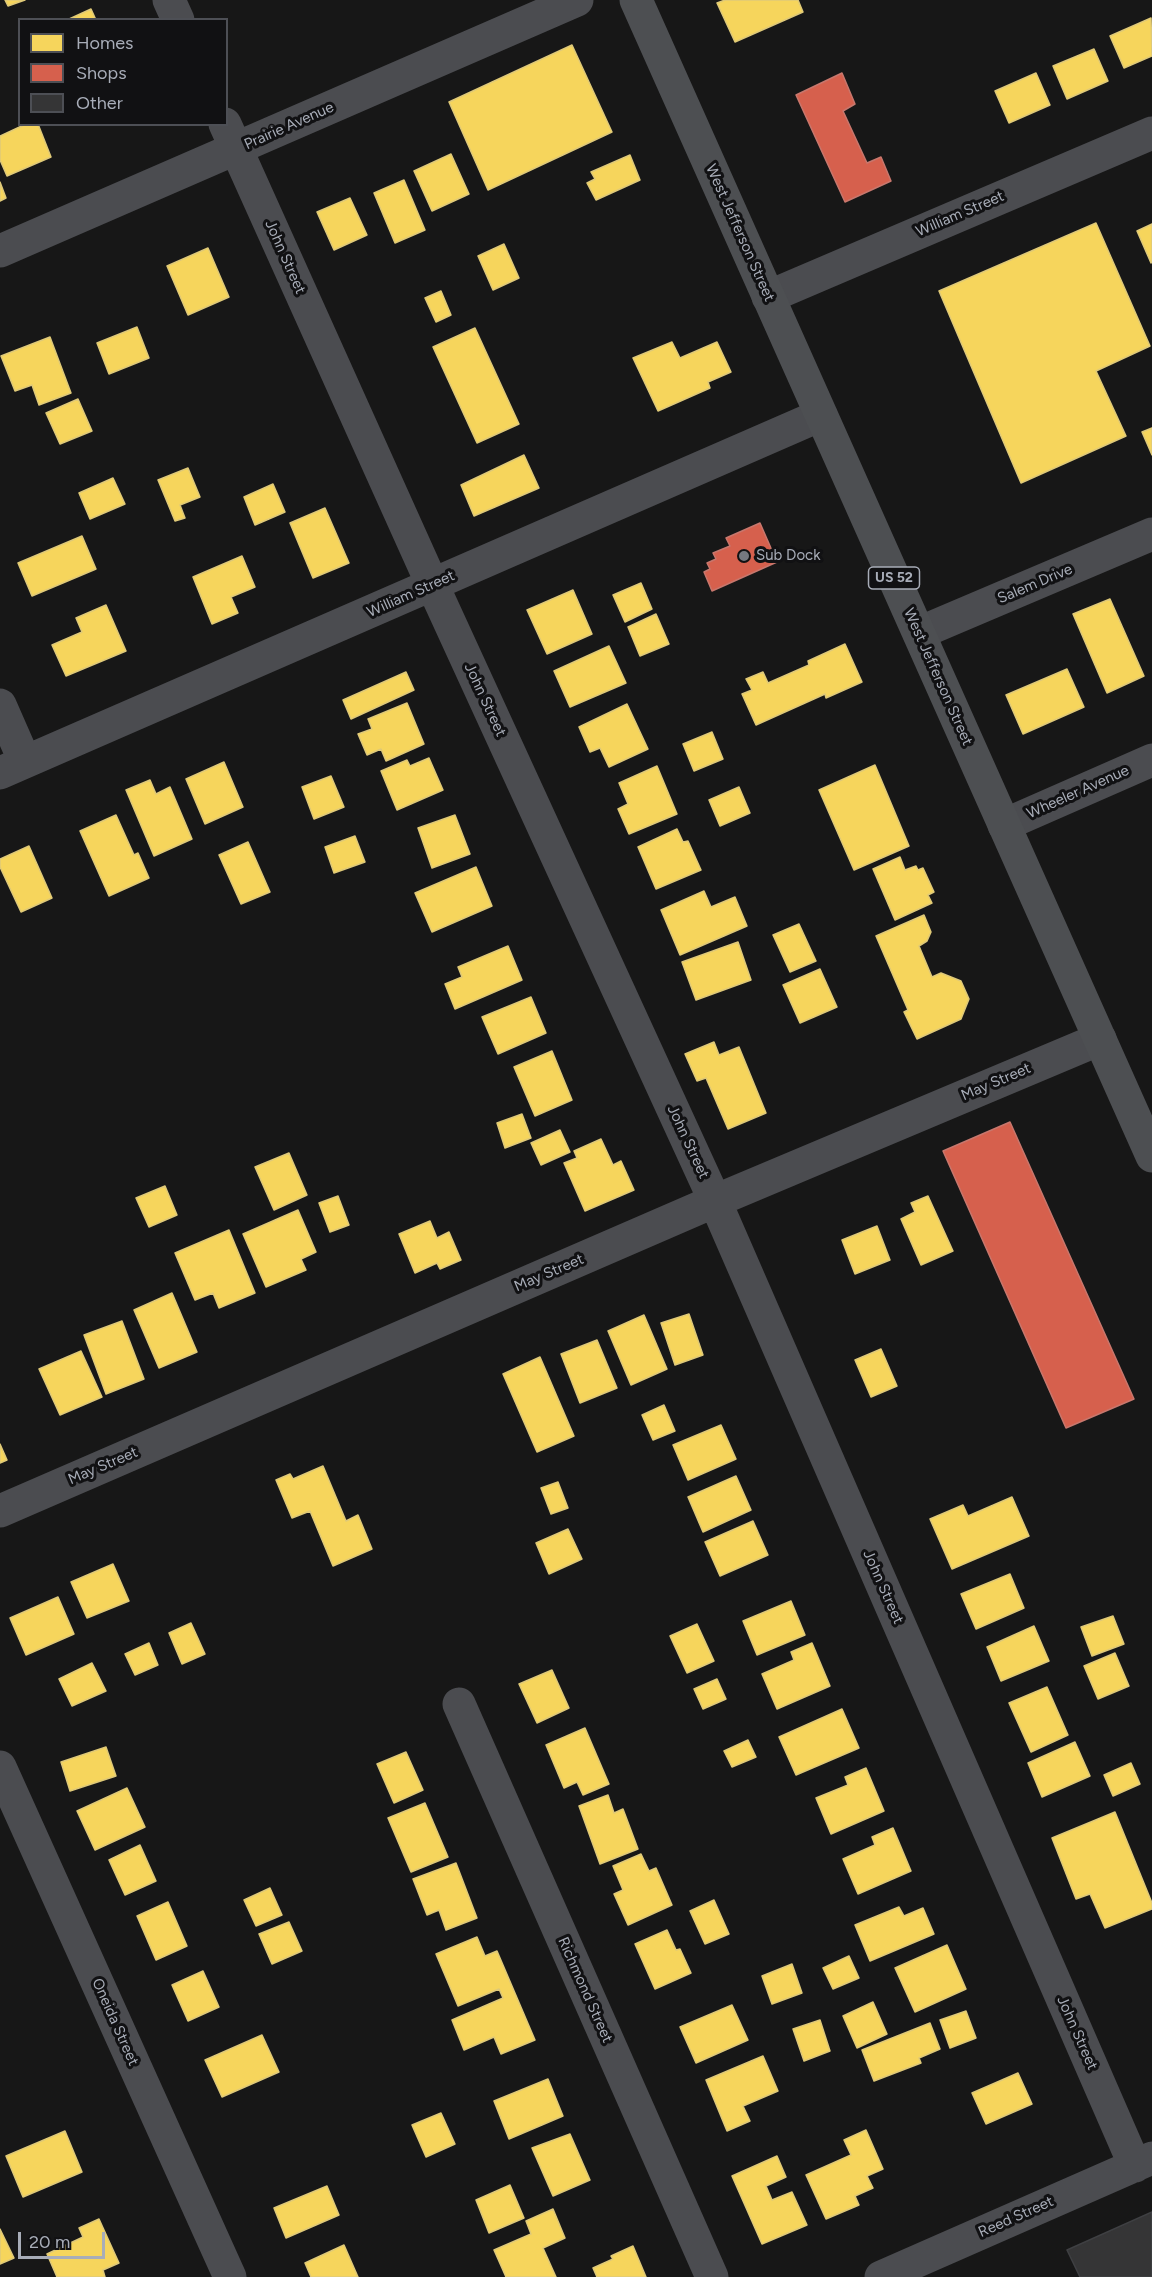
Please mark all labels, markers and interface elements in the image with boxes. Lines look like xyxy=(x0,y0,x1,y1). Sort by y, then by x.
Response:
legend xyxy=(18,18,228,126)
text: Homes xyxy=(76,32,134,54)
text: Shops xyxy=(76,62,127,84)
text: Other xyxy=(76,92,123,114)
street label: Prairie Avenue xyxy=(241,98,337,154)
street label: West Jefferson Street xyxy=(702,162,778,304)
street label: William Street xyxy=(913,187,1007,241)
street label: John Street xyxy=(261,217,309,297)
place label: Sub Dock xyxy=(756,547,820,565)
marker: Sub Dock xyxy=(737,549,751,563)
street label: Salem Drive xyxy=(995,560,1075,608)
street label: William Street xyxy=(364,567,458,621)
road number: US 52 xyxy=(868,567,920,589)
street label: West Jefferson Street xyxy=(900,606,976,748)
street label: John Street xyxy=(460,660,510,740)
street label: Wheeler Avenue xyxy=(1024,761,1132,823)
street label: May Street xyxy=(959,1059,1033,1105)
street label: John Street xyxy=(663,1102,713,1182)
street label: May Street xyxy=(512,1250,586,1296)
street label: May Street xyxy=(66,1443,140,1489)
street label: John Street xyxy=(859,1547,907,1627)
street label: Richmond Street xyxy=(554,1934,616,2046)
street label: Oneida Street xyxy=(88,1975,142,2069)
street label: John Street xyxy=(1053,1993,1101,2073)
street label: Reed Street xyxy=(976,2192,1056,2242)
scale bar xyxy=(21,2220,108,2258)
text: 20 m xyxy=(29,2231,70,2253)

